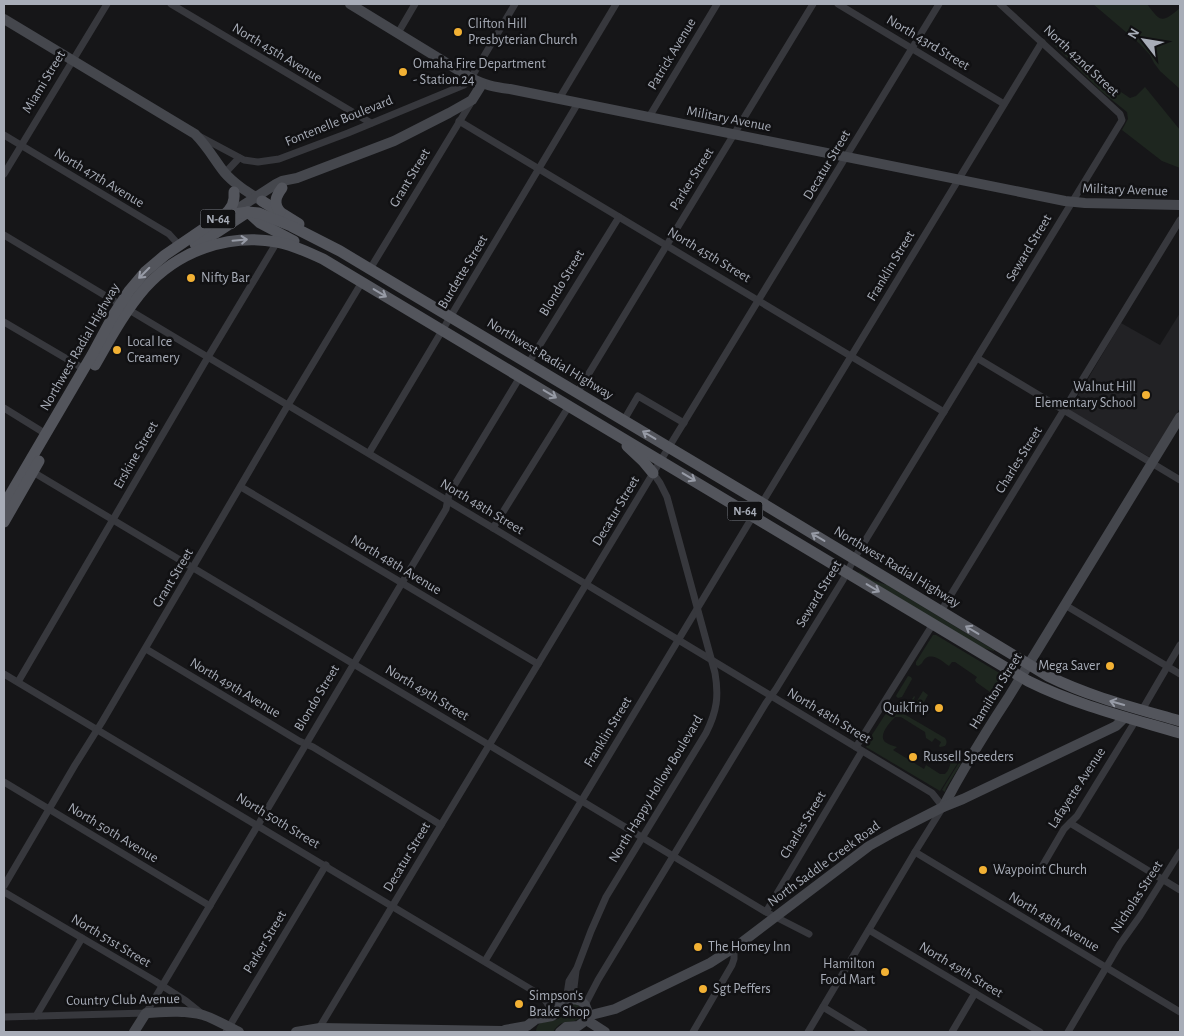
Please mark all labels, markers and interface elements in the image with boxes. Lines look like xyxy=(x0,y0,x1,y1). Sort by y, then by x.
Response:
street label: North 43rd Street xyxy=(884,13,972,74)
north arrow xyxy=(1119,15,1169,65)
street label: Patrick Avenue xyxy=(645,16,699,92)
place label: Clifton Hill Presbyterian Church xyxy=(468,17,577,47)
street label: North 45th Avenue xyxy=(230,21,324,85)
street label: North 42nd Street xyxy=(1041,23,1122,100)
marker: Clifton Hill Presbyterian Church xyxy=(452,26,464,38)
text: N xyxy=(1125,26,1142,42)
street label: Miami Street xyxy=(20,48,68,116)
place label: Omaha Fire Department - Station 24 xyxy=(413,57,546,87)
marker: Omaha Fire Department - Station 24 xyxy=(397,66,409,78)
street label: Fontenelle Boulevard xyxy=(283,93,395,149)
street label: Military Avenue xyxy=(686,104,772,134)
street label: Decatur Street xyxy=(801,127,853,202)
street label: Parker Street xyxy=(667,145,717,212)
street label: North 47th Avenue xyxy=(52,146,146,210)
street label: Grant Street xyxy=(387,146,433,210)
street label: Military Avenue xyxy=(1082,182,1168,198)
road number: N-64 xyxy=(200,210,236,228)
street label: Seward Street xyxy=(1004,212,1055,284)
street label: North 45th Street xyxy=(665,225,753,286)
street label: Franklin Street xyxy=(865,228,918,304)
street label: Burdette Street xyxy=(436,232,491,311)
one-way arrow xyxy=(231,235,247,245)
street label: Blondo Street xyxy=(537,247,587,318)
one-way arrow xyxy=(138,267,150,280)
place label: Nifty Bar xyxy=(201,271,250,285)
marker: Nifty Bar xyxy=(185,272,197,284)
street label: Northwest Radial Highway xyxy=(38,281,122,413)
one-way arrow xyxy=(373,288,387,298)
street label: Northwest Radial Highway xyxy=(484,316,616,402)
place label: Local Ice Creamery xyxy=(127,335,180,365)
marker: Local Ice Creamery xyxy=(111,344,123,356)
place label: Walnut Hill Elementary School xyxy=(1035,380,1136,410)
marker: Walnut Hill Elementary School xyxy=(1140,389,1152,401)
one-way arrow xyxy=(542,390,556,400)
street label: Erskine Street xyxy=(111,419,161,491)
street label: Charles Street xyxy=(993,424,1045,496)
one-way arrow xyxy=(642,430,656,440)
street label: Decatur Street xyxy=(590,473,642,548)
one-way arrow xyxy=(682,473,696,483)
street label: North 48th Street xyxy=(438,477,527,538)
road number: N-64 xyxy=(728,502,762,520)
street label: Northwest Radial Highway xyxy=(831,524,963,610)
one-way arrow xyxy=(812,531,826,541)
street label: North 48th Avenue xyxy=(348,533,444,597)
street label: Grant Street xyxy=(150,546,196,610)
street label: Seward Street xyxy=(794,558,845,630)
one-way arrow xyxy=(866,584,880,594)
one-way arrow xyxy=(965,625,979,636)
street label: Hamilton Street xyxy=(967,650,1025,732)
street label: North 49th Avenue xyxy=(187,656,283,720)
place label: Mega Saver xyxy=(1038,659,1100,673)
marker: Mega Saver xyxy=(1104,660,1116,672)
street label: Blondo Street xyxy=(292,662,342,733)
street label: North 49th Street xyxy=(383,663,472,724)
street label: North 48th Street xyxy=(785,686,874,747)
street label: Franklin Street xyxy=(582,694,635,770)
one-way arrow xyxy=(1109,697,1125,707)
place label: QuikTrip xyxy=(883,701,929,715)
marker: QuikTrip xyxy=(933,702,945,714)
street label: North Happy Hollow Boulevard xyxy=(606,713,706,865)
street label: Lafayette Avenue xyxy=(1046,745,1108,831)
place label: Russell Speeders xyxy=(923,750,1014,764)
marker: Russell Speeders xyxy=(907,751,919,763)
street label: Charles Street xyxy=(777,788,829,861)
street label: North 50th Street xyxy=(234,791,323,852)
street label: North 50th Avenue xyxy=(65,801,161,865)
street label: Decatur Street xyxy=(381,819,433,894)
street label: North Saddle Creek Road xyxy=(765,819,883,909)
street label: Nicholas Street xyxy=(1109,858,1166,936)
place label: Waypoint Church xyxy=(993,863,1087,877)
marker: Waypoint Church xyxy=(977,864,989,876)
street label: North 48th Avenue xyxy=(1006,890,1102,954)
street label: Parker Street xyxy=(241,908,289,976)
street label: North 51st Street xyxy=(69,912,154,970)
place label: The Homey Inn xyxy=(708,940,791,954)
street label: North 49th Street xyxy=(917,940,1006,1001)
marker: The Homey Inn xyxy=(692,941,704,953)
place label: Hamilton Food Mart xyxy=(820,957,876,987)
marker: Hamilton Food Mart xyxy=(879,966,891,978)
place label: Sgt Peffers xyxy=(713,982,771,996)
marker: Sgt Peffers xyxy=(697,983,709,995)
place label: Simpson's Brake Shop xyxy=(529,989,590,1019)
street label: Country Club Avenue xyxy=(66,992,180,1008)
marker: Simpson's Brake Shop xyxy=(513,998,525,1010)

